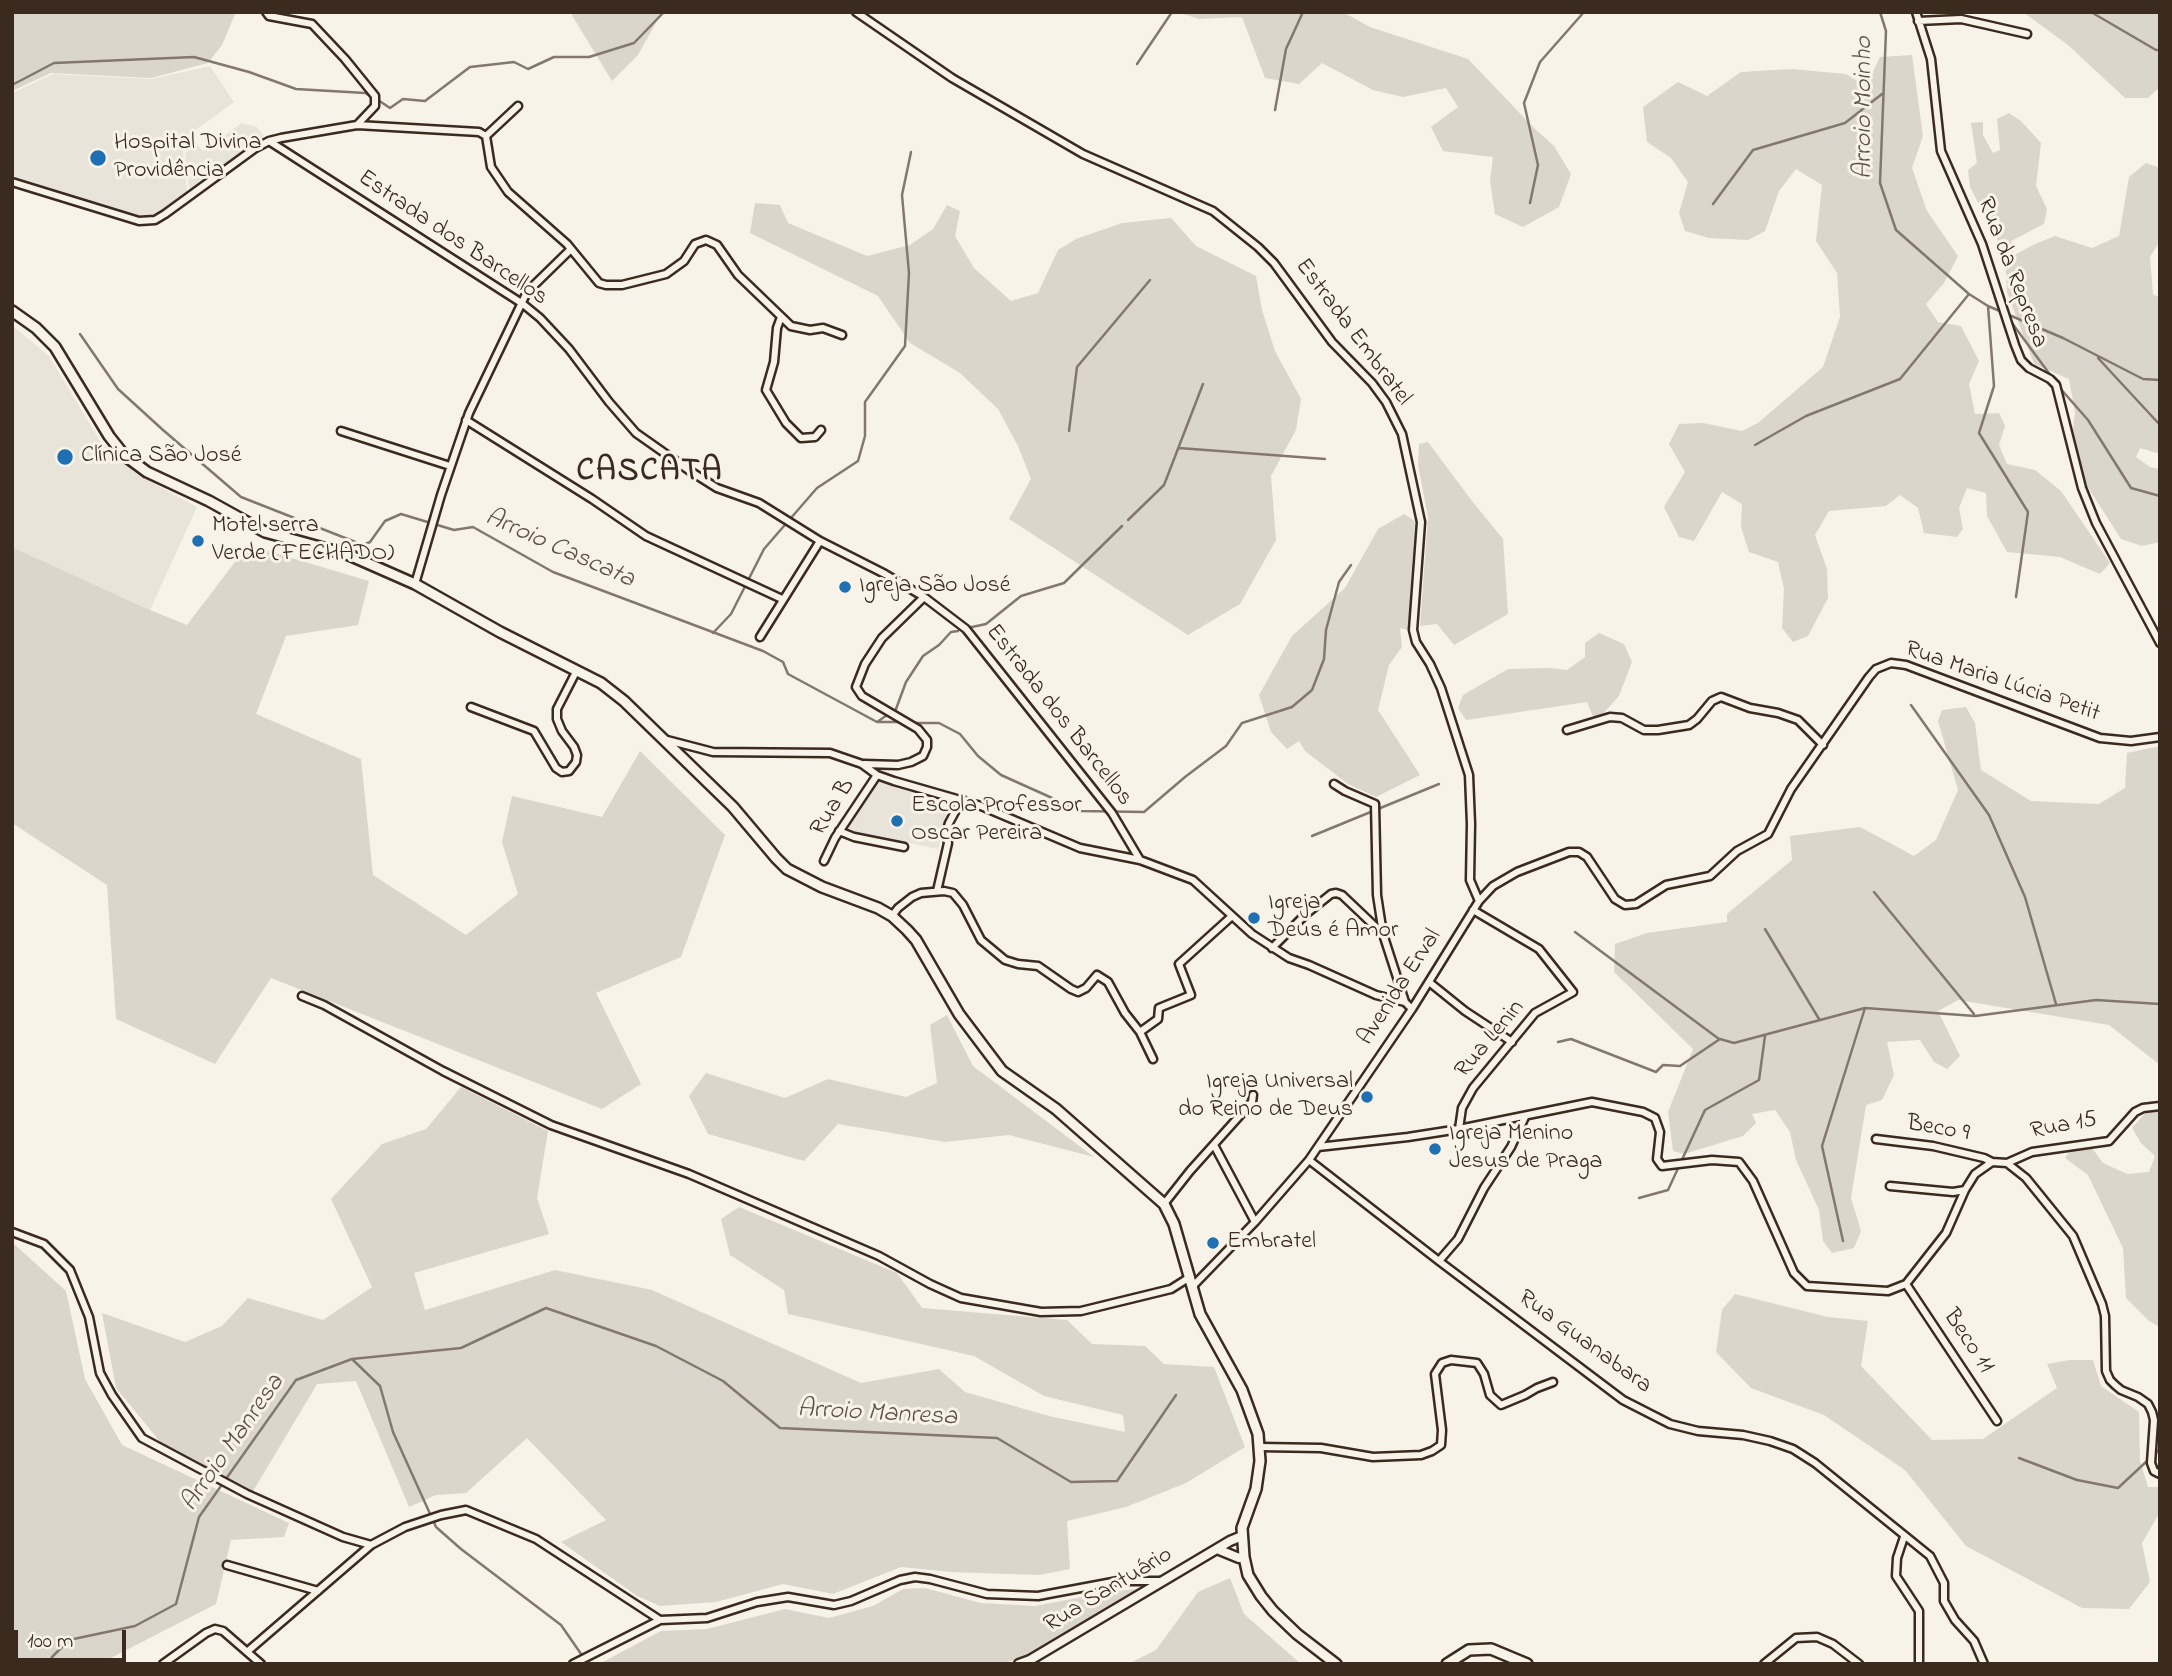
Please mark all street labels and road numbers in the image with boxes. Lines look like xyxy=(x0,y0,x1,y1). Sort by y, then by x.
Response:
street label: Estrada dos Barcellos xyxy=(352,165,552,313)
street label: Rua da Represa xyxy=(1969,194,2053,352)
street label: Estrada Embratel xyxy=(1287,254,1417,412)
street label: Estrada dos Barcellos xyxy=(978,619,1138,813)
street label: Rua Maria Lúcia Petit xyxy=(1901,636,2103,730)
street label: Rua B xyxy=(805,774,863,842)
street label: Avenida Erval xyxy=(1353,925,1449,1051)
street label: Rua Lenin xyxy=(1450,995,1532,1085)
street label: Rua 15 xyxy=(2028,1106,2100,1148)
street label: Beco 9 xyxy=(1904,1110,1972,1150)
street label: Rua Guanabara xyxy=(1511,1285,1657,1401)
street label: Beco 11 xyxy=(1935,1304,1999,1380)
street label: Rua Santuário xyxy=(1040,1542,1178,1640)

